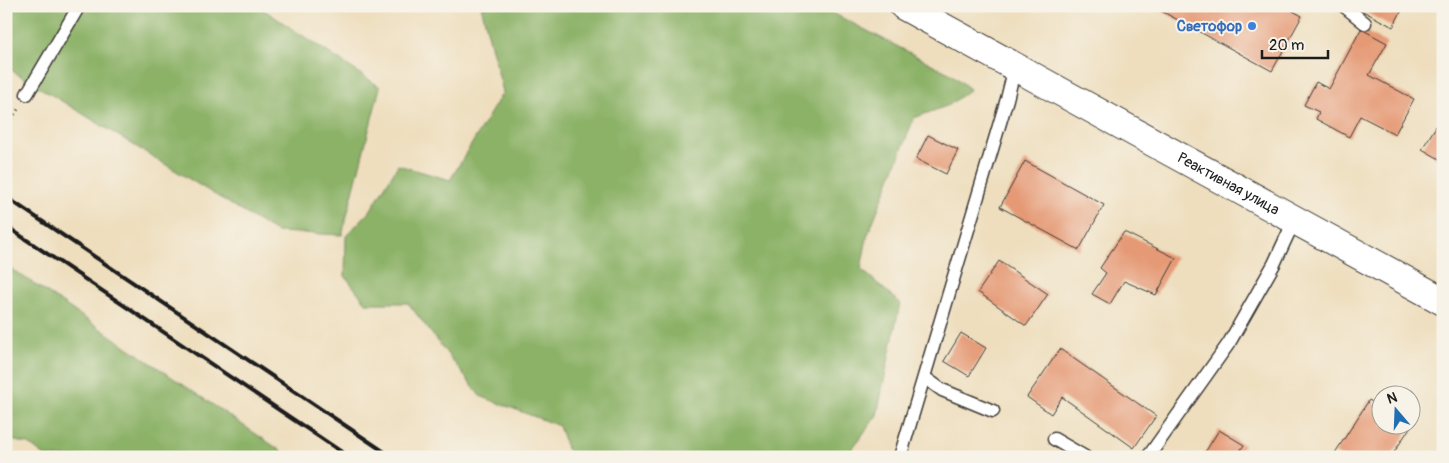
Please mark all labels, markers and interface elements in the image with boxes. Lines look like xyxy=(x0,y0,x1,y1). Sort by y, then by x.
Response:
place label: Светофор xyxy=(1177,17,1242,36)
marker: Светофор xyxy=(1246,20,1258,32)
scale bar xyxy=(1262,28,1328,60)
text: 20 m xyxy=(1269,36,1304,55)
street label: Реактивная улица xyxy=(1174,149,1283,220)
north arrow xyxy=(1372,386,1422,436)
text: N xyxy=(1385,389,1399,408)

